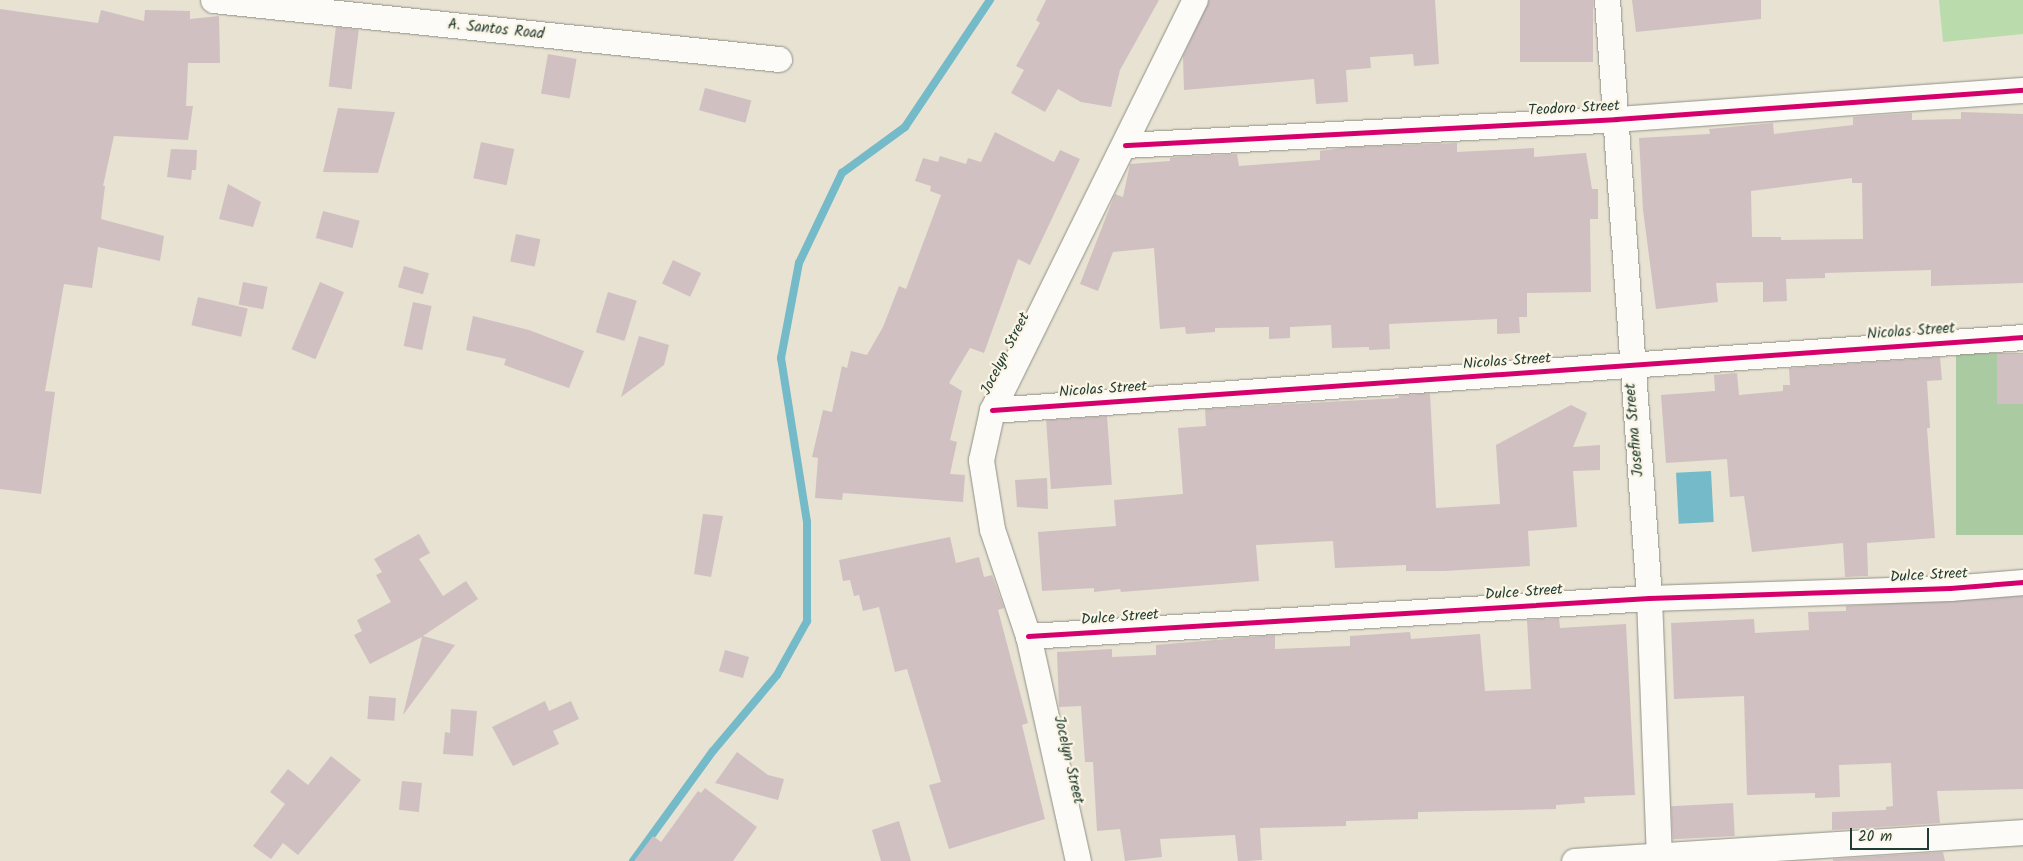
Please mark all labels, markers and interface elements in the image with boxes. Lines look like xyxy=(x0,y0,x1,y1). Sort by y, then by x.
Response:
street label: A. Santos Road xyxy=(447,16,545,44)
street label: Teodoro Street xyxy=(1528,98,1620,120)
street label: Jocelyn Street xyxy=(978,310,1034,398)
street label: Nicolas Street xyxy=(1866,320,1956,344)
street label: Nicolas Street xyxy=(1462,350,1552,374)
street label: Nicolas Street xyxy=(1058,378,1148,402)
street label: Josefina Street xyxy=(1622,382,1648,478)
street label: Dulce Street xyxy=(1890,565,1968,587)
street label: Dulce Street xyxy=(1484,581,1564,605)
street label: Dulce Street xyxy=(1080,606,1160,630)
street label: Jocelyn Street xyxy=(1049,714,1087,806)
scale bar xyxy=(1853,818,1932,850)
text: 20 m xyxy=(1858,825,1892,849)

